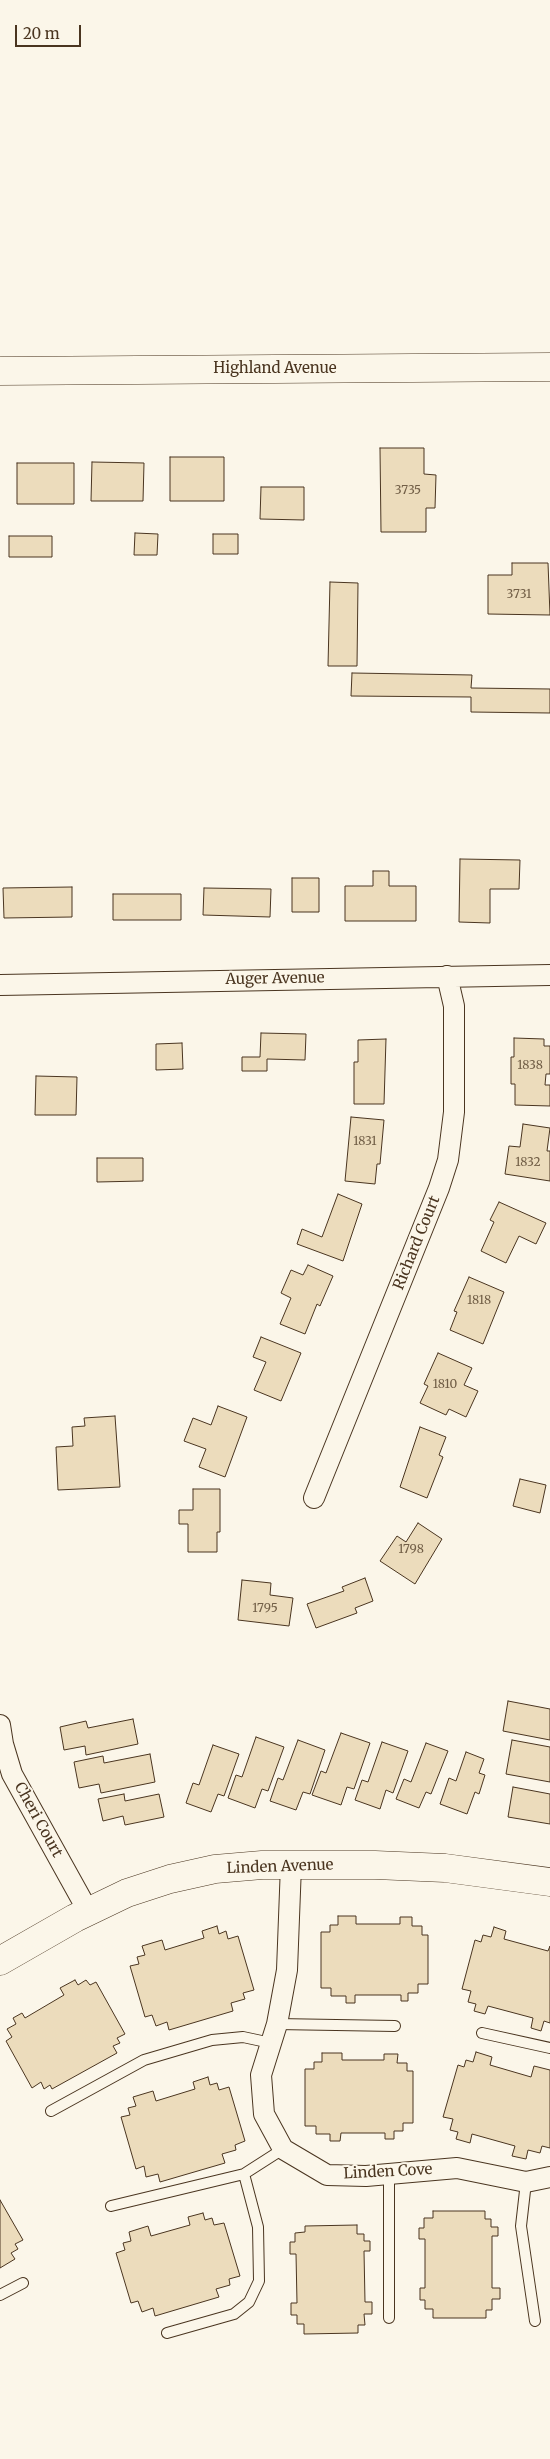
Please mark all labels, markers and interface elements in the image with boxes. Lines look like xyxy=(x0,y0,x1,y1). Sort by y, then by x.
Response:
scale bar xyxy=(18,15,84,47)
text: 20 m xyxy=(23,24,60,43)
street label: Highland Avenue xyxy=(213,360,337,378)
house number: 3735 xyxy=(395,484,421,498)
house number: 3731 xyxy=(507,588,531,602)
street label: Auger Avenue xyxy=(225,969,325,989)
house number: 1838 xyxy=(517,1059,543,1073)
house number: 1831 xyxy=(353,1135,377,1149)
house number: 1832 xyxy=(515,1156,541,1170)
street label: Richard Court xyxy=(390,1193,444,1293)
house number: 1818 xyxy=(467,1294,491,1308)
house number: 1810 xyxy=(433,1378,457,1392)
house number: 1798 xyxy=(398,1543,424,1557)
house number: 1795 xyxy=(252,1602,278,1616)
street label: Cheri Court xyxy=(10,1779,66,1861)
street label: Linden Avenue xyxy=(226,1856,334,1878)
street label: Linden Cove xyxy=(343,2161,433,2183)

